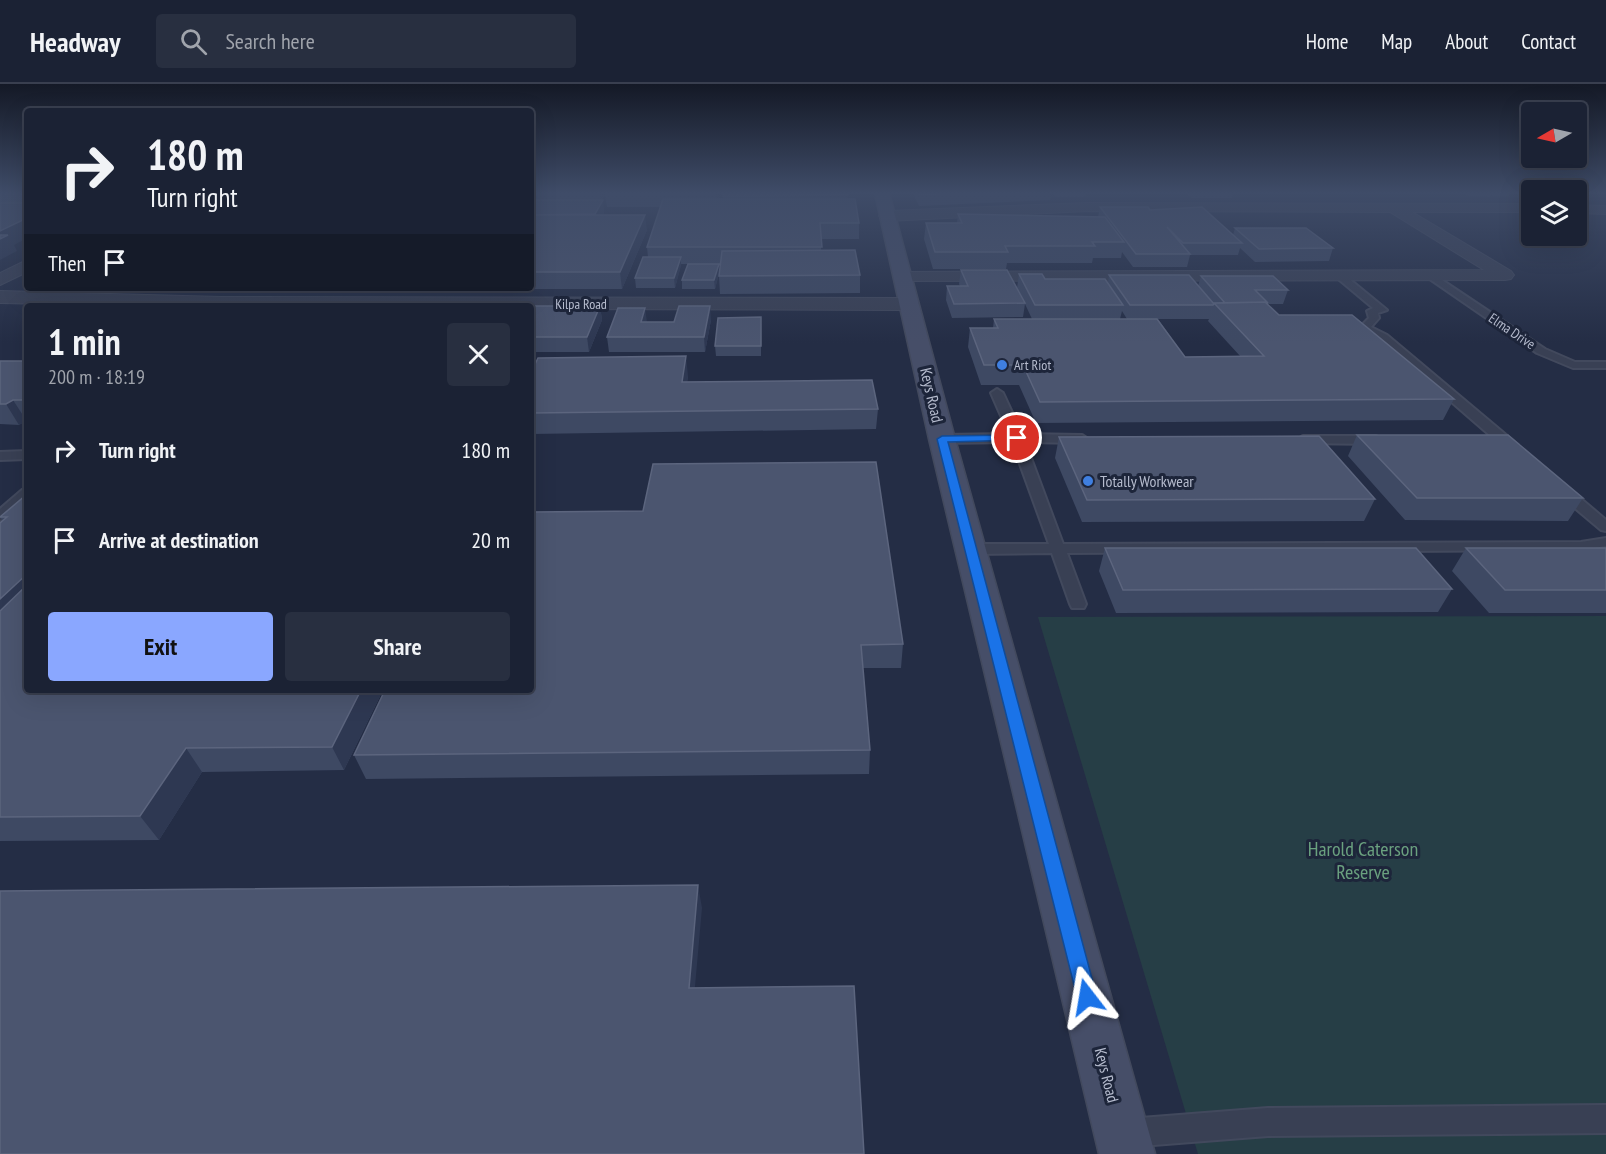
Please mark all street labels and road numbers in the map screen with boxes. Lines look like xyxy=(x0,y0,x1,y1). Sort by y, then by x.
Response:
street label: Kilpa Road xyxy=(555,295,607,313)
street label: Elma Drive xyxy=(1485,309,1539,353)
street label: Keys Road xyxy=(916,366,948,424)
street label: Keys Road xyxy=(1091,1046,1123,1105)

